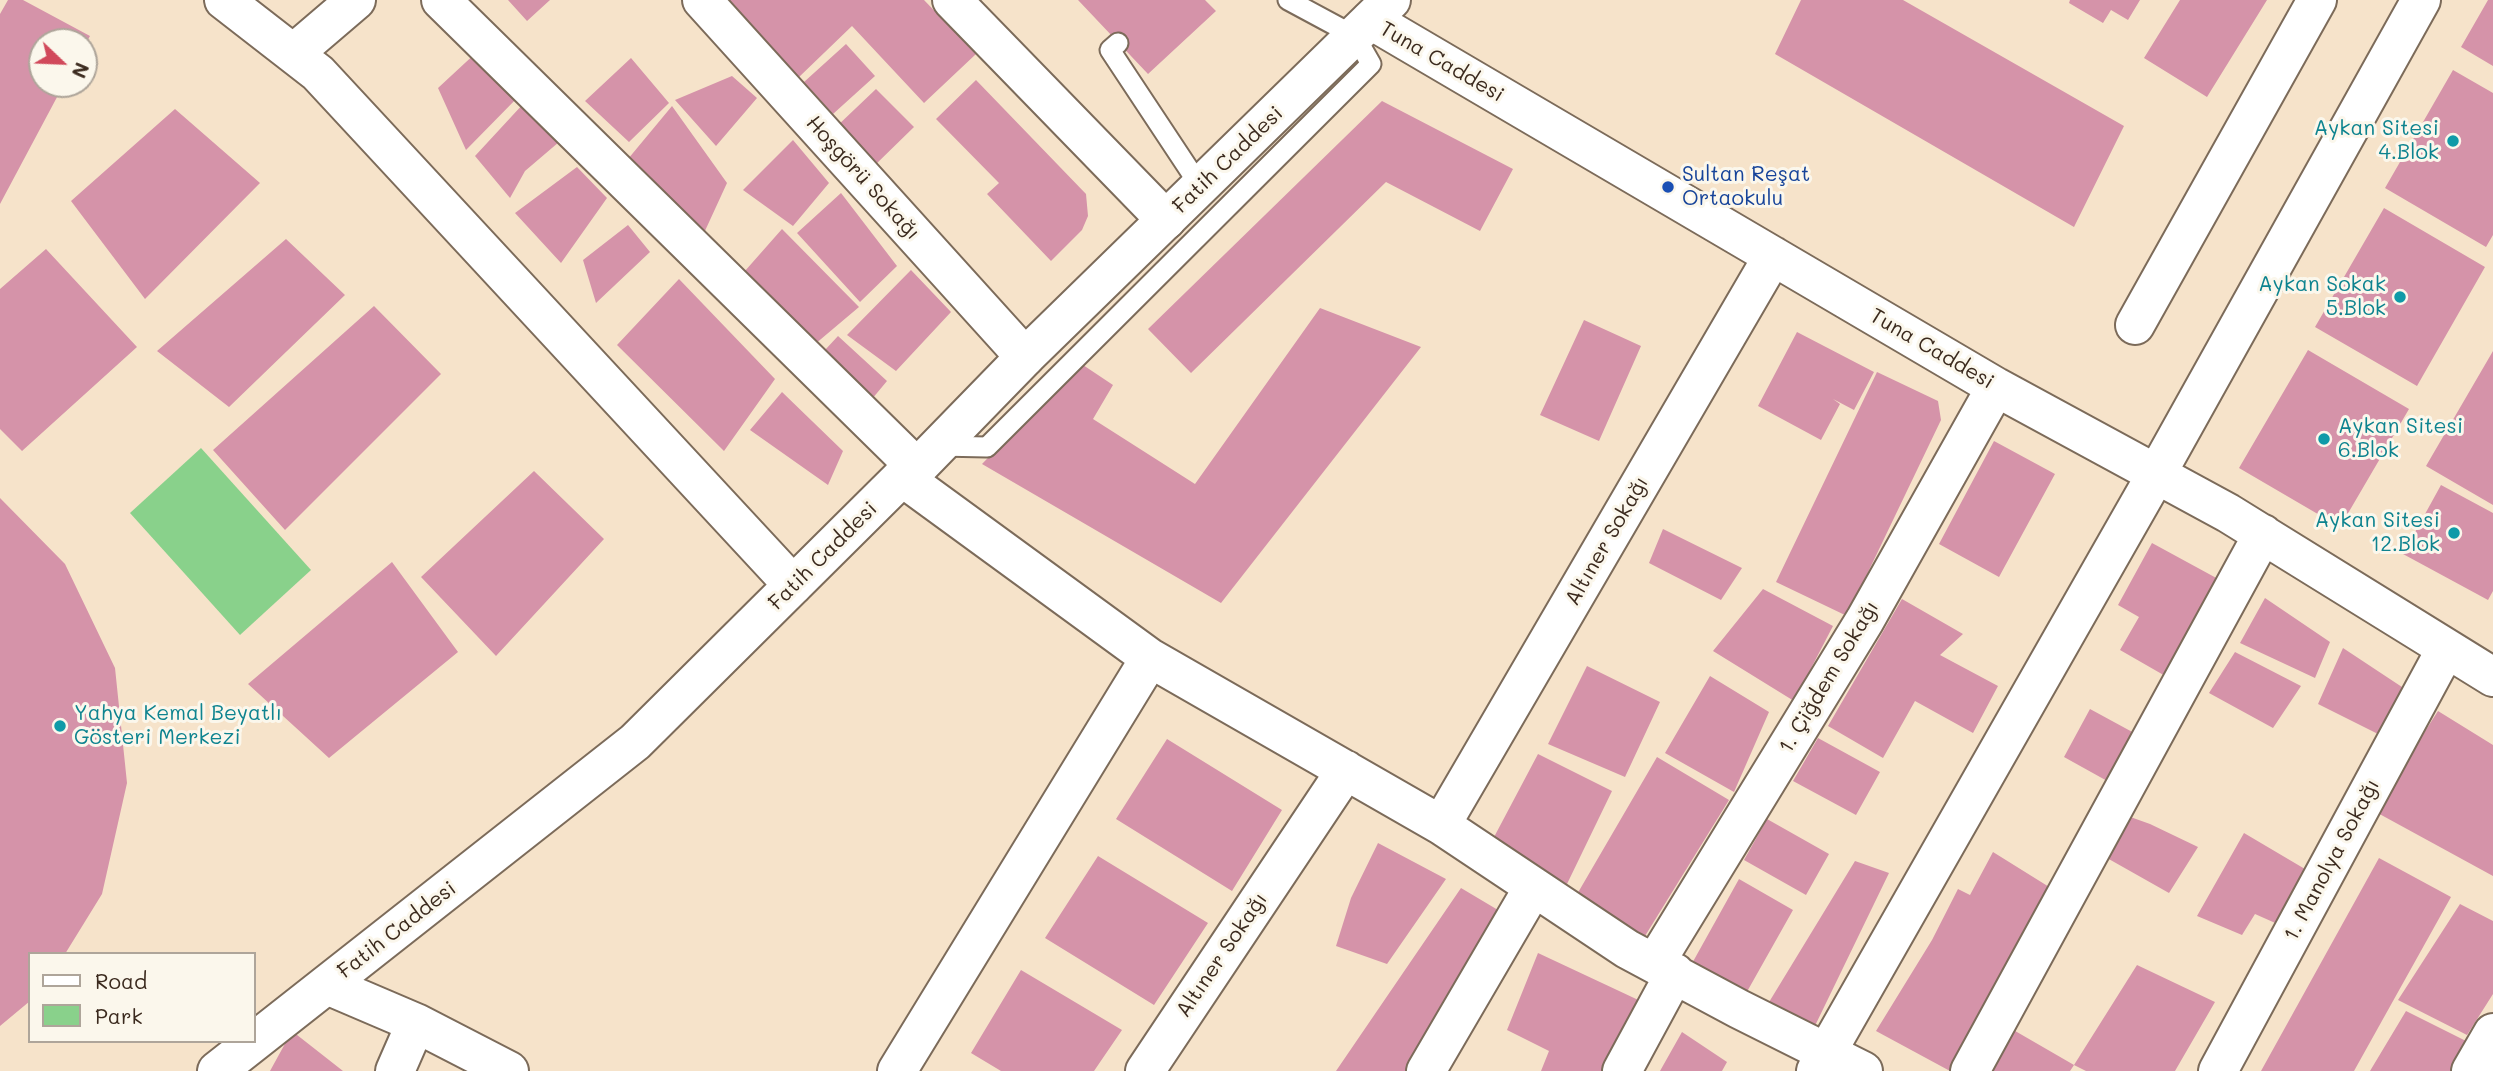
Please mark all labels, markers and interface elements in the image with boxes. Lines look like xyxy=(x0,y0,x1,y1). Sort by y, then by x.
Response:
street label: Tuna Caddesi xyxy=(1376,16,1508,108)
north arrow xyxy=(28,28,98,98)
text: N xyxy=(67,59,95,82)
street label: Fatih Caddesi xyxy=(1168,101,1288,219)
street label: Hoşgörü Sokağı xyxy=(801,111,925,245)
place label: Aykan Sitesi 4.Blok xyxy=(2314,116,2439,166)
marker: Aykan Sitesi 4.Blok xyxy=(2445,133,2461,149)
place label: Sultan Reşat Ortaokulu xyxy=(1682,162,1810,212)
marker: Sultan Reşat Ortaokulu xyxy=(1660,179,1676,195)
place label: Aykan Sokak 5.Blok xyxy=(2258,272,2386,322)
marker: Aykan Sokak 5.Blok xyxy=(2392,289,2408,305)
street label: Tuna Caddesi xyxy=(1866,303,1998,395)
place label: Aykan Sitesi 6.Blok xyxy=(2338,414,2463,464)
marker: Aykan Sitesi 6.Blok xyxy=(2316,431,2332,447)
street label: Altıner Sokağı xyxy=(1560,472,1654,610)
street label: Fatih Caddesi xyxy=(763,496,883,616)
place label: Aykan Sitesi 12.Blok xyxy=(2315,508,2440,558)
marker: Aykan Sitesi 12.Blok xyxy=(2446,525,2462,541)
street label: 1. Çiğdem Sokağı xyxy=(1774,596,1884,758)
place label: Yahya Kemal Beyatlı Gösteri Merkezi xyxy=(74,701,282,751)
marker: Yahya Kemal Beyatlı Gösteri Merkezi xyxy=(52,718,68,734)
street label: 1. Manolya Sokağı xyxy=(2279,775,2385,945)
street label: Fatih Caddesi xyxy=(333,876,461,984)
street label: Altıner Sokağı xyxy=(1171,888,1273,1022)
legend xyxy=(28,952,256,1043)
text: Road xyxy=(95,967,147,994)
text: Park xyxy=(95,1002,143,1029)

